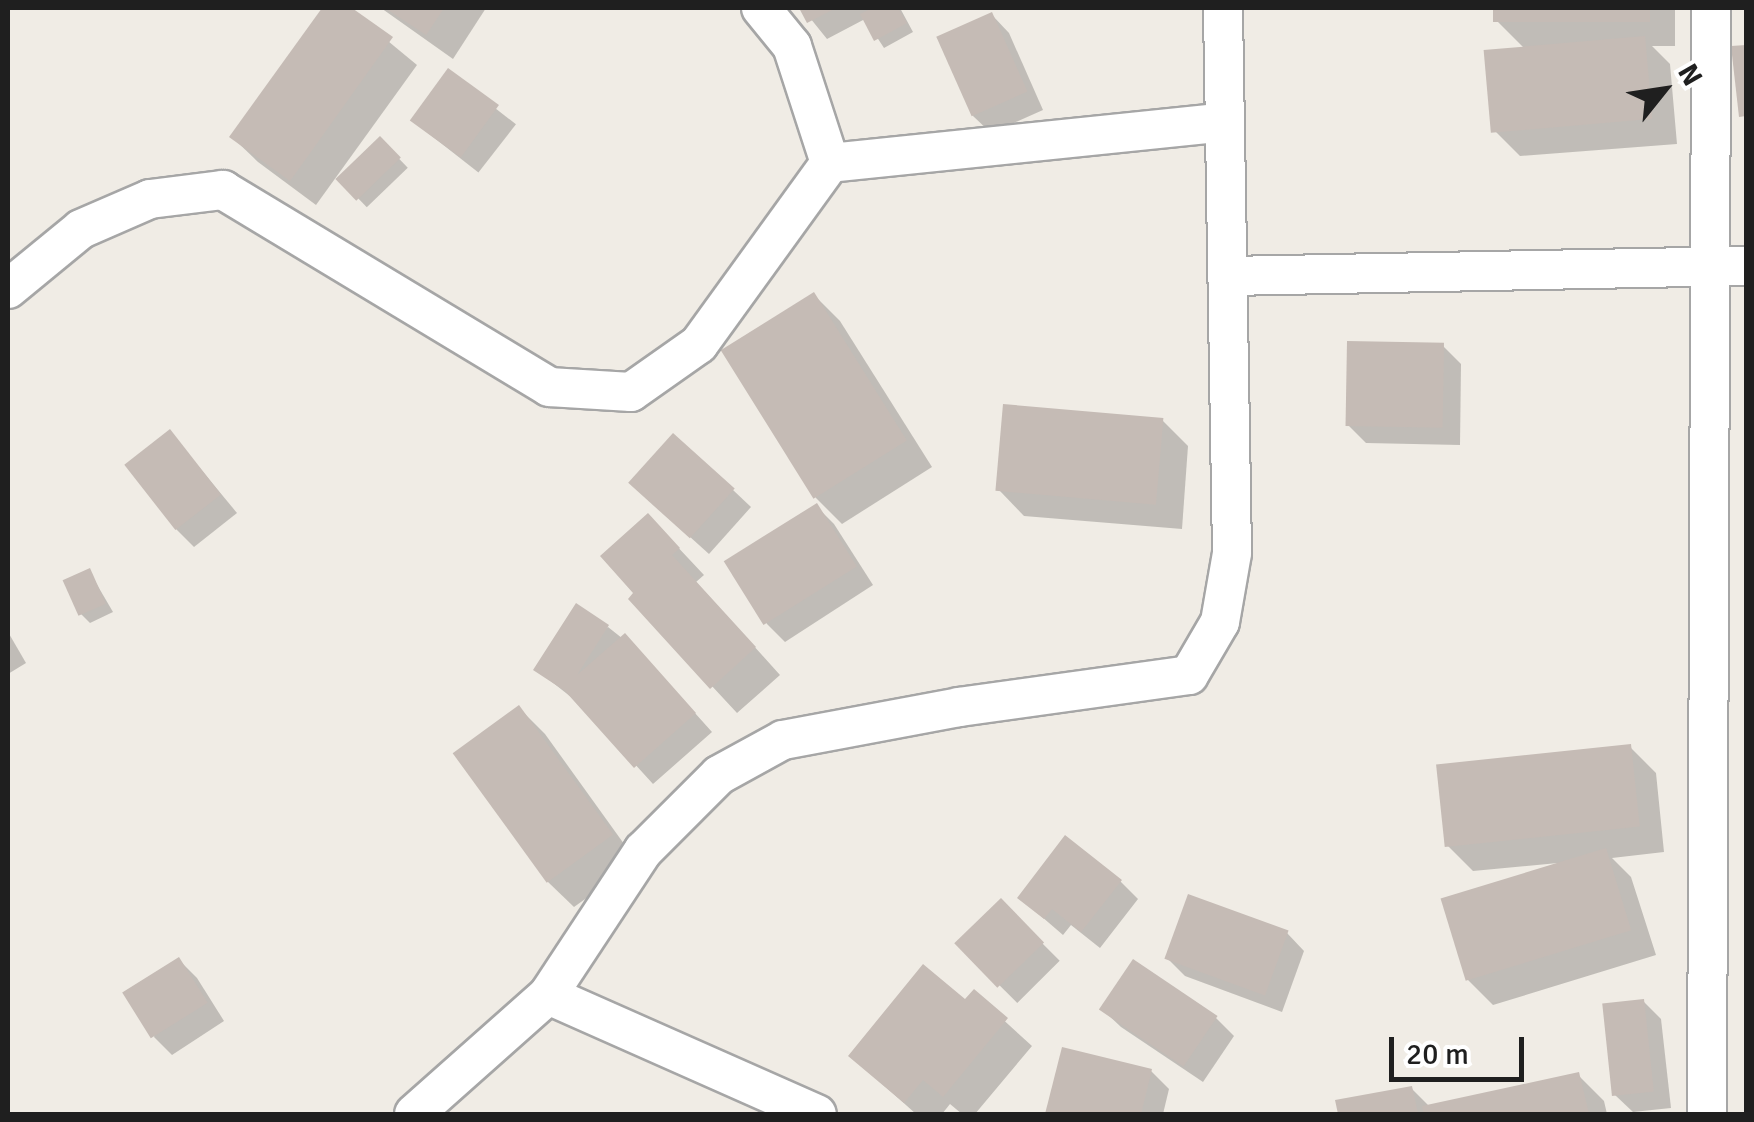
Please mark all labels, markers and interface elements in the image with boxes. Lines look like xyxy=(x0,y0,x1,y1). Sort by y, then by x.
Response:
north arrow xyxy=(1614,40,1714,140)
text: N xyxy=(1670,58,1710,92)
scale bar xyxy=(1394,1017,1529,1079)
text: 20 m xyxy=(1406,1036,1469,1073)

